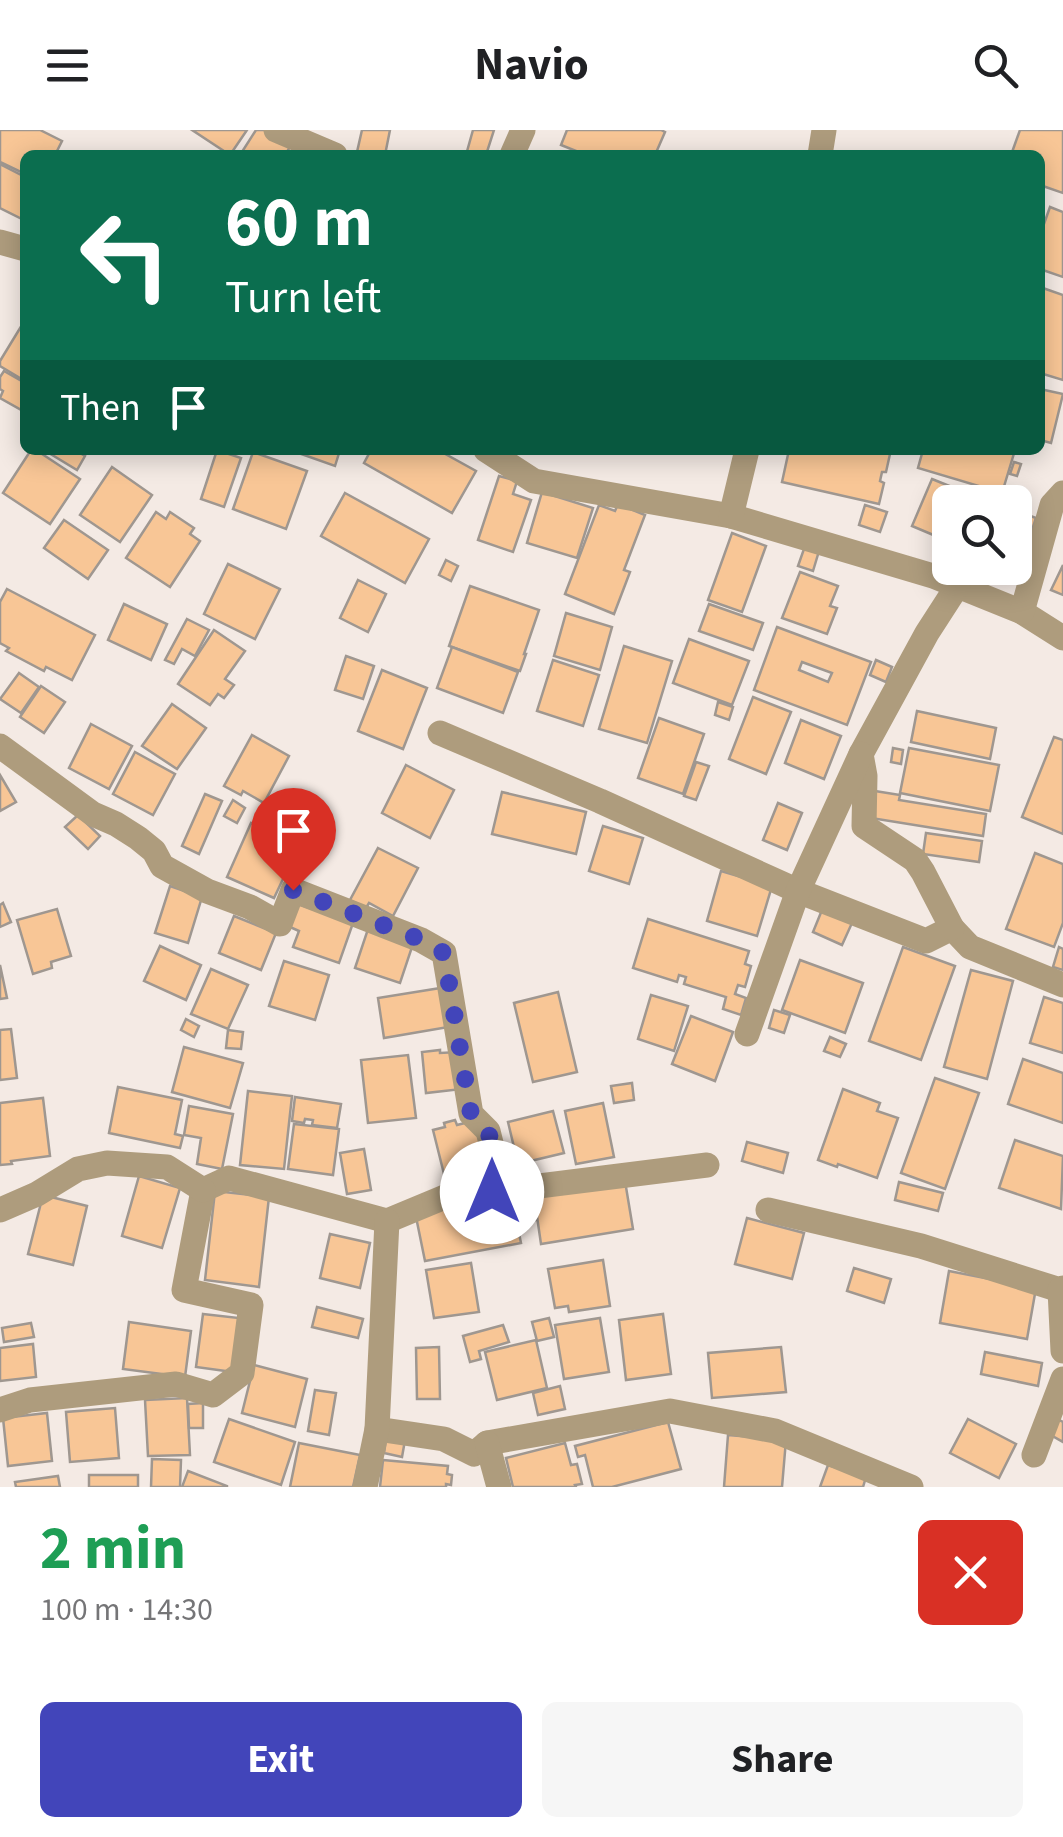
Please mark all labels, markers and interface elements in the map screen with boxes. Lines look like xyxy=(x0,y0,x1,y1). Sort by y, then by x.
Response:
text: Navio xyxy=(474,33,589,97)
icon: menu xyxy=(40,38,95,93)
icon: search xyxy=(968,38,1023,93)
text: 60 m xyxy=(225,173,373,273)
icon: left xyxy=(60,190,190,320)
text: Turn left xyxy=(225,266,381,330)
icon: arrive xyxy=(161,380,216,435)
text: Then xyxy=(60,381,141,435)
map controls xyxy=(932,485,1032,585)
button: search xyxy=(932,485,1032,585)
pin xyxy=(251,788,336,891)
icon: arrive xyxy=(266,803,321,858)
position arrow xyxy=(440,1140,544,1244)
text: 2 min xyxy=(40,1507,186,1592)
button: close xyxy=(918,1520,1023,1625)
text: 100 m · 14:30 xyxy=(40,1587,213,1633)
button: Exit xyxy=(40,1702,522,1817)
button: Share xyxy=(542,1702,1023,1817)

